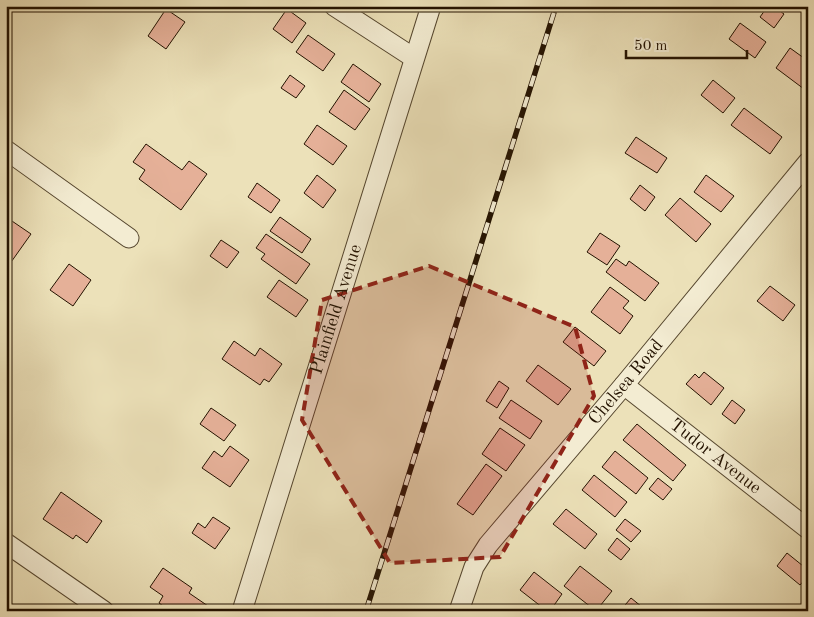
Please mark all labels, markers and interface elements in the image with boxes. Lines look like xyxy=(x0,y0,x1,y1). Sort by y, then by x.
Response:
scale bar xyxy=(626,28,748,60)
text: 50 m xyxy=(634,39,668,54)
street label: Plainfield Avenue xyxy=(308,242,365,376)
street label: Chelsea Road xyxy=(585,336,667,428)
street label: Tudor Avenue xyxy=(666,415,764,498)

